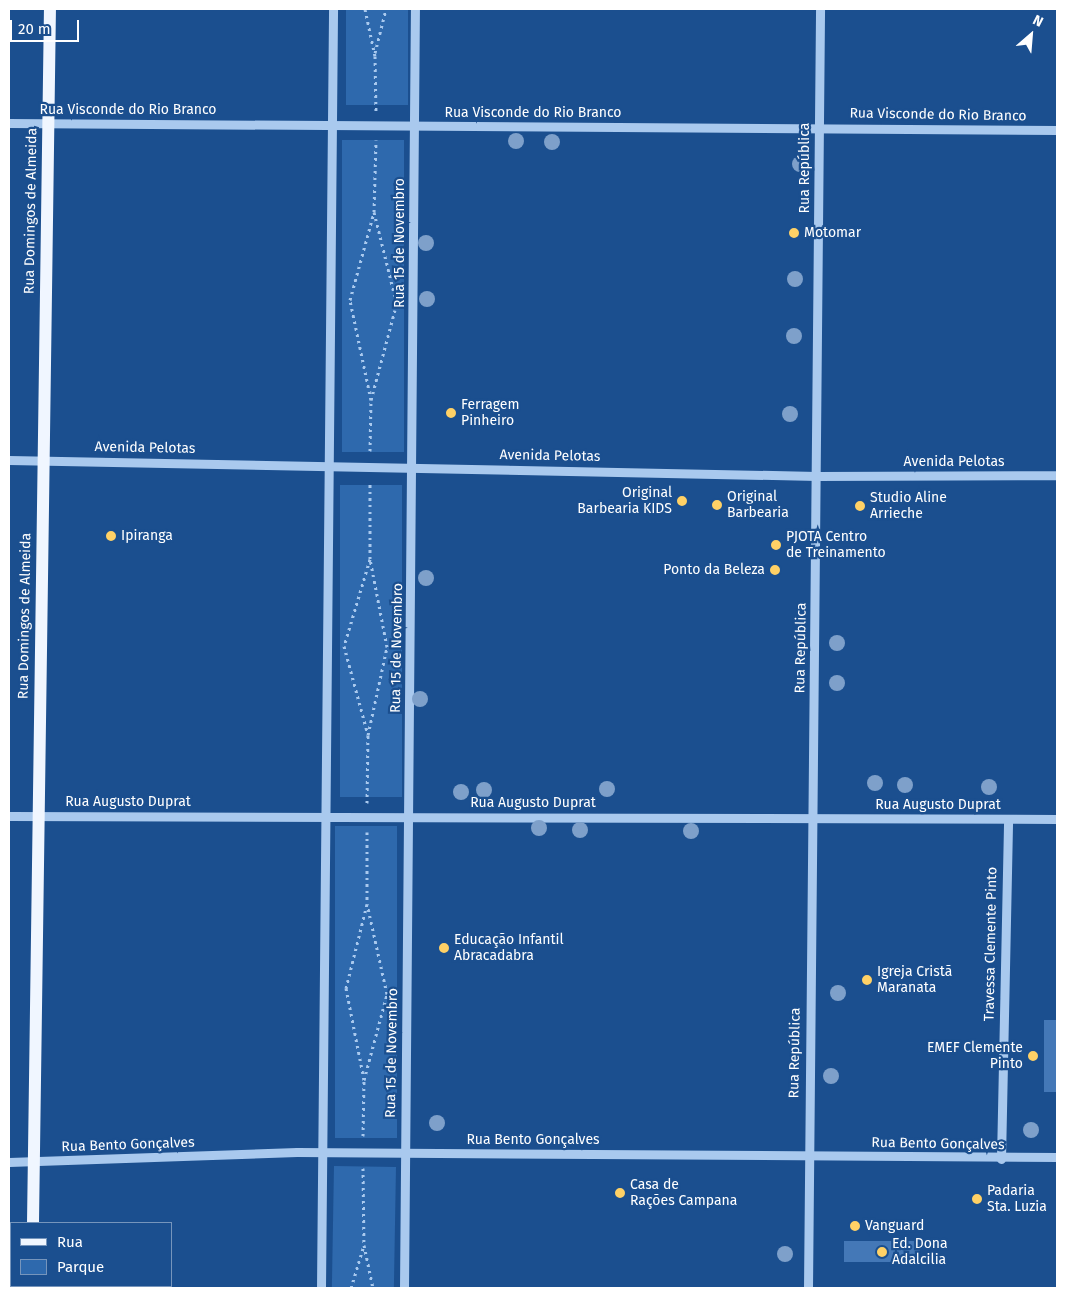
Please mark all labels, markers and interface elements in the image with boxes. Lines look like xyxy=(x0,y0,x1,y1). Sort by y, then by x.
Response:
scale bar xyxy=(12,10,81,42)
north arrow xyxy=(1006,10,1056,60)
text: N xyxy=(1030,12,1046,31)
text: 20 m xyxy=(18,20,51,38)
street label: Rua Visconde do Rio Branco xyxy=(39,102,217,118)
street label: Rua Visconde do Rio Branco xyxy=(444,105,622,121)
street label: Rua Visconde do Rio Branco xyxy=(849,105,1027,125)
street label: Rua República xyxy=(797,123,813,213)
street label: Rua Domingos de Almeida xyxy=(21,128,41,294)
street label: Rua 15 de Novembro xyxy=(392,178,408,308)
place label: Motomar xyxy=(804,225,861,241)
marker: Motomar xyxy=(788,227,800,239)
place label: Ferragem Pinheiro xyxy=(461,397,519,430)
marker: Ferragem Pinheiro xyxy=(445,407,457,419)
street label: Avenida Pelotas xyxy=(94,439,196,457)
street label: Avenida Pelotas xyxy=(499,447,601,465)
street label: Avenida Pelotas xyxy=(904,454,1004,470)
place label: Original Barbearia KIDS xyxy=(577,485,672,518)
place label: Original Barbearia xyxy=(727,489,789,522)
place label: Studio Aline Arrieche xyxy=(870,490,947,522)
marker: Original Barbearia KIDS xyxy=(676,495,688,507)
marker: Original Barbearia xyxy=(711,499,723,511)
marker: Studio Aline Arrieche xyxy=(854,500,866,512)
place label: Ipiranga xyxy=(121,528,173,544)
place label: PJOTA Centro de Treinamento xyxy=(786,529,886,562)
marker: Ipiranga xyxy=(105,530,117,542)
street label: Rua Domingos de Almeida xyxy=(15,533,35,699)
marker: PJOTA Centro de Treinamento xyxy=(770,539,782,551)
place label: Ponto da Beleza xyxy=(663,562,765,578)
marker: Ponto da Beleza xyxy=(769,564,781,576)
street label: Rua 15 de Novembro xyxy=(387,583,407,713)
street label: Rua República xyxy=(792,602,810,694)
street label: Rua Augusto Duprat xyxy=(65,794,191,810)
street label: Rua Augusto Duprat xyxy=(470,795,596,811)
street label: Rua Augusto Duprat xyxy=(875,797,1001,813)
street label: Travessa Clemente Pinto xyxy=(981,867,1001,1021)
place label: Educação Infantil Abracadabra xyxy=(454,932,564,964)
marker: Educação Infantil Abracadabra xyxy=(438,942,450,954)
place label: Igreja Cristã Maranata xyxy=(877,964,952,996)
marker: Igreja Cristã Maranata xyxy=(861,974,873,986)
street label: Rua 15 de Novembro xyxy=(382,988,402,1118)
street label: Rua República xyxy=(786,1007,804,1099)
place label: EMEF Clemente Pinto xyxy=(927,1040,1023,1072)
marker: EMEF Clemente Pinto xyxy=(1027,1050,1039,1062)
street label: Rua Bento Gonçalves xyxy=(466,1132,600,1148)
street label: Rua Bento Gonçalves xyxy=(61,1134,195,1156)
street label: Rua Bento Gonçalves xyxy=(871,1134,1005,1154)
place label: Casa de Rações Campana xyxy=(630,1177,737,1210)
place label: Padaria Sta. Luzia xyxy=(987,1183,1047,1216)
marker: Casa de Rações Campana xyxy=(614,1187,626,1199)
marker: Padaria Sta. Luzia xyxy=(971,1193,983,1205)
place label: Vanguard xyxy=(865,1218,924,1234)
marker: Vanguard xyxy=(849,1220,861,1232)
legend xyxy=(10,1222,172,1287)
text: Rua xyxy=(57,1233,83,1251)
place label: Ed. Dona Adalcilia xyxy=(892,1236,948,1268)
marker: Ed. Dona Adalcilia xyxy=(876,1246,888,1258)
text: Parque xyxy=(57,1258,104,1276)

